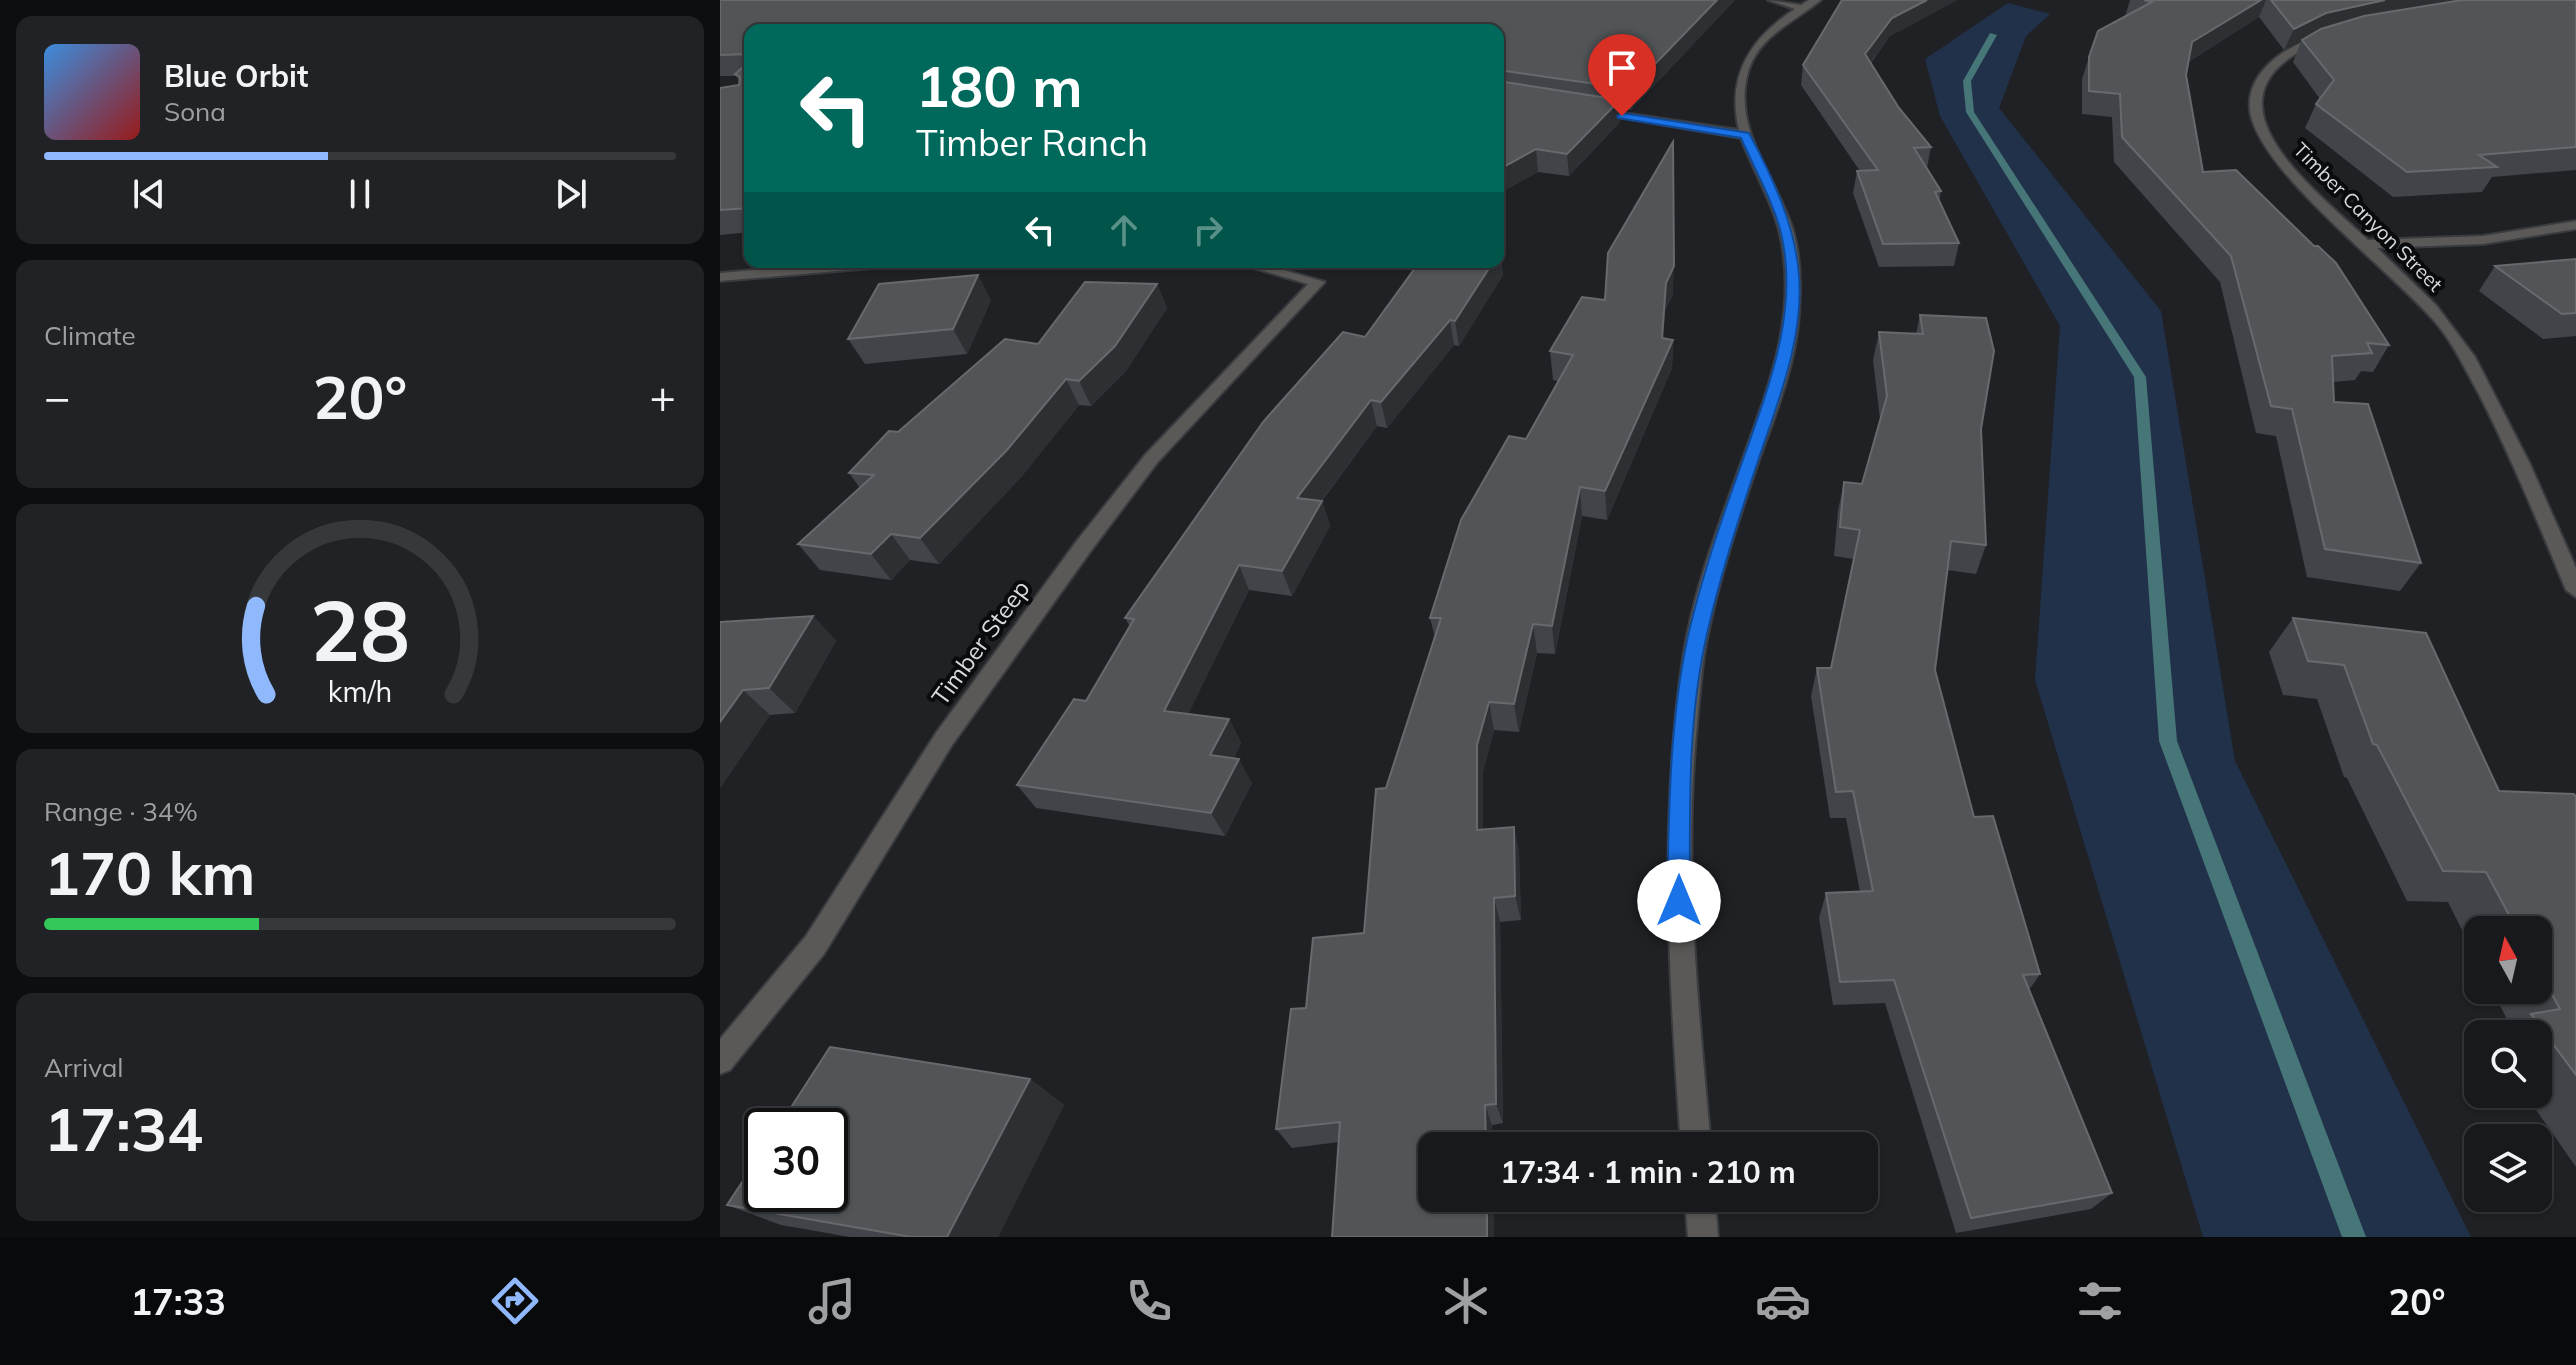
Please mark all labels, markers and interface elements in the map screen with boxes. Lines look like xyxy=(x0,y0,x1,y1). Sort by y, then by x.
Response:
pin xyxy=(1588,34,1656,116)
icon: arrive xyxy=(1600,46,1644,90)
text: 180 m xyxy=(916,51,1083,121)
icon: left xyxy=(784,56,888,160)
text: Blue Orbit xyxy=(164,57,308,95)
text: Sona xyxy=(164,95,226,128)
text: Timber Ranch xyxy=(916,120,1148,165)
street label: Timber Canyon Street xyxy=(2288,137,2448,297)
icon: previous xyxy=(127,172,171,216)
icon: pause xyxy=(338,172,382,216)
icon: next xyxy=(549,172,593,216)
icon: left xyxy=(1018,208,1062,252)
icon: ahead xyxy=(1102,208,1146,252)
icon: right xyxy=(1186,208,1230,252)
text: Climate xyxy=(44,319,136,352)
text: 20° xyxy=(313,359,407,434)
text: − xyxy=(44,369,70,424)
text: + xyxy=(650,369,676,424)
street label: Timber Steep xyxy=(925,574,1036,711)
text: 28 xyxy=(310,576,410,681)
text: km/h xyxy=(328,673,392,709)
text: Range · 34% xyxy=(44,795,198,828)
text: 170 km xyxy=(44,835,256,910)
position arrow xyxy=(1637,859,1721,943)
north arrow xyxy=(2464,916,2552,1004)
map controls xyxy=(2464,916,2552,1212)
button: search xyxy=(2464,1020,2552,1108)
text: Arrival xyxy=(44,1051,124,1084)
text: 17:34 xyxy=(44,1091,203,1166)
speed limit sign: 30 xyxy=(744,1108,848,1212)
button: layers xyxy=(2464,1124,2552,1212)
text: 17:34 · 1 min · 210 m xyxy=(1500,1153,1796,1191)
icon: directions xyxy=(487,1273,543,1329)
icon: music xyxy=(804,1273,860,1329)
icon: phone xyxy=(1121,1273,1177,1329)
icon: climate xyxy=(1438,1273,1494,1329)
icon: car xyxy=(1755,1273,1811,1329)
icon: filters xyxy=(2072,1273,2128,1329)
text: 17:33 xyxy=(130,1279,226,1324)
text: 20° xyxy=(2389,1279,2445,1324)

